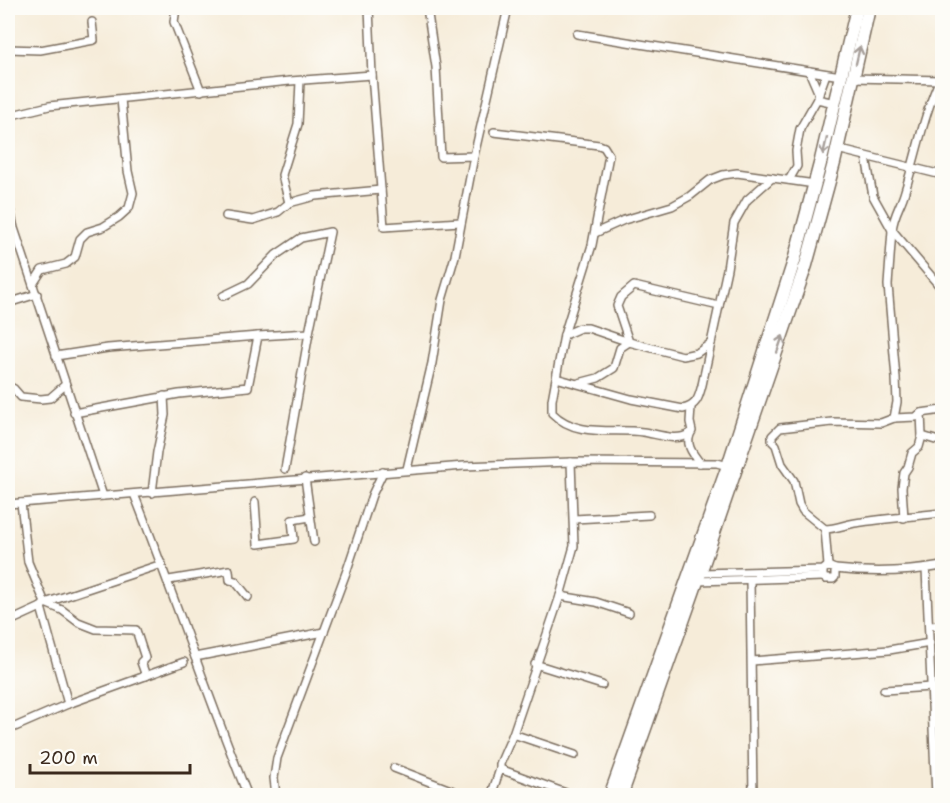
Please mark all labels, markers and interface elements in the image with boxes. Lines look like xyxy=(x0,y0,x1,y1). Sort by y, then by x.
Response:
one-way arrow xyxy=(853,46,865,65)
one-way arrow xyxy=(818,137,830,156)
one-way arrow xyxy=(775,335,786,354)
scale bar xyxy=(30,737,190,775)
text: 200 m xyxy=(39,746,98,770)

